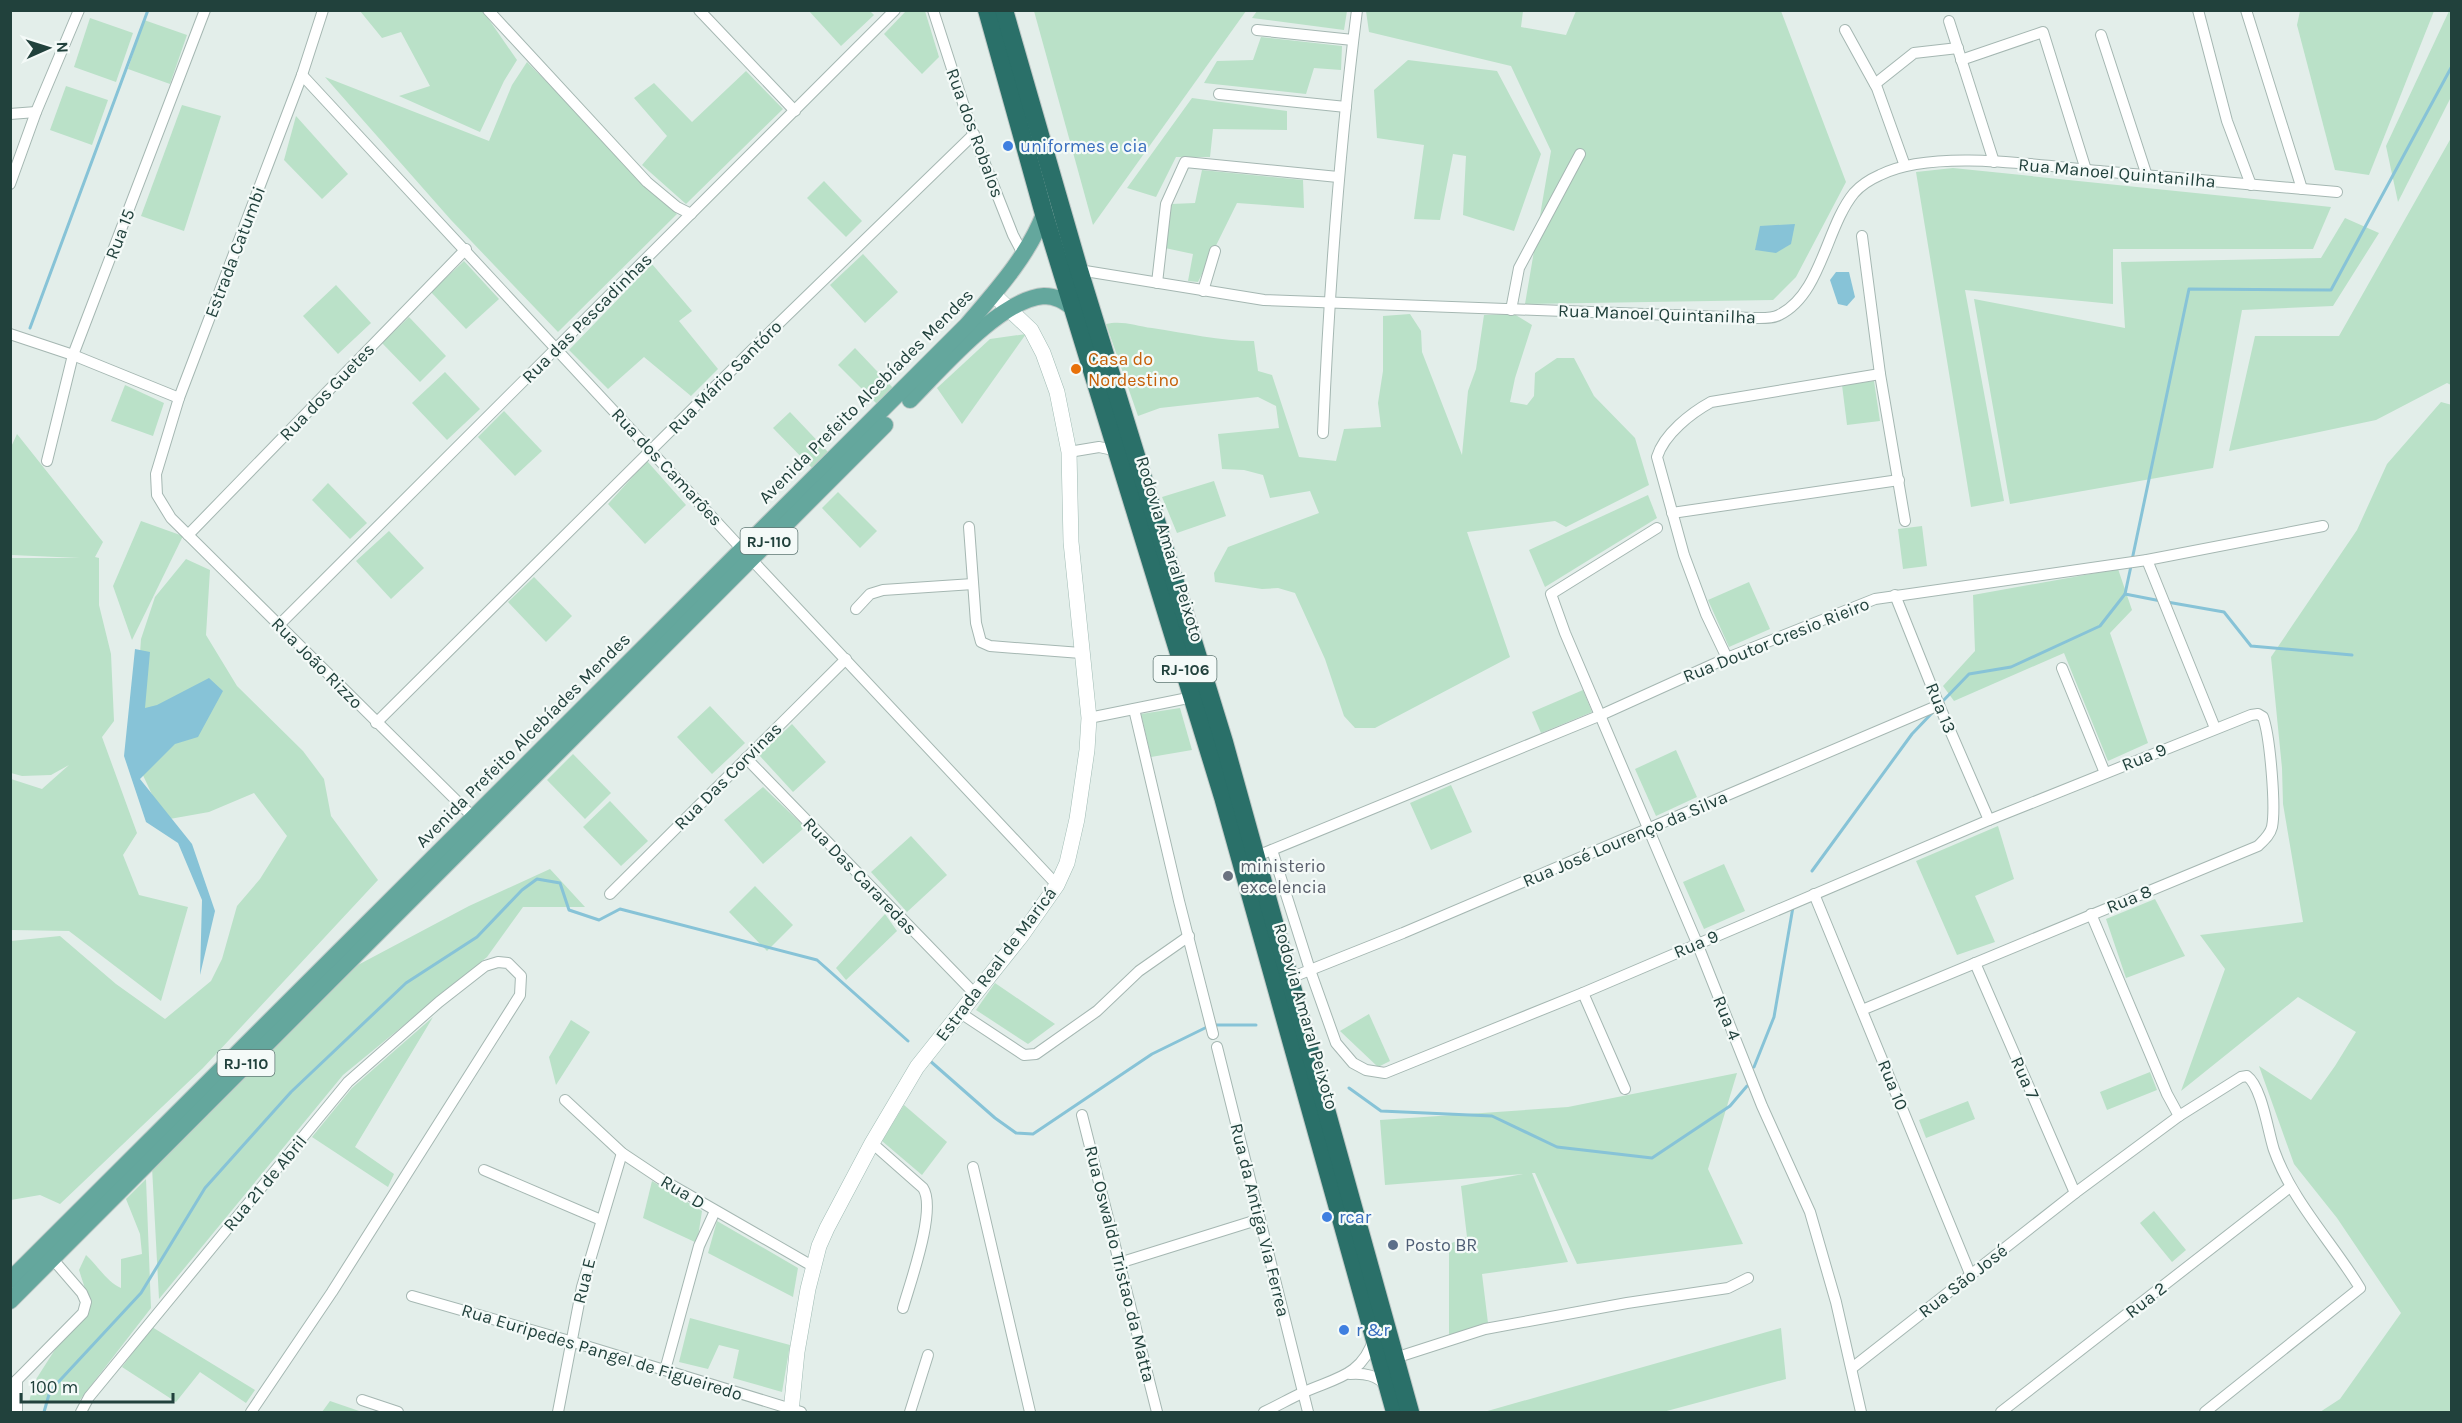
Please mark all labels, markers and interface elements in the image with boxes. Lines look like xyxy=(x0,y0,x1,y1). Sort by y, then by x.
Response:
north arrow xyxy=(18,18,78,78)
text: N xyxy=(53,41,72,53)
street label: Rua dos Robalos xyxy=(941,65,1009,201)
place label: uniformes e cia xyxy=(1020,135,1148,157)
marker: uniformes e cia xyxy=(1001,139,1015,153)
street label: Rua Manoel Quintanilha xyxy=(2017,153,2217,193)
street label: Estrada Catumbi xyxy=(200,183,270,321)
street label: Rua 15 xyxy=(100,206,140,262)
street label: Rua das Pescadinhas xyxy=(517,248,657,388)
street label: Avenida Prefeito Alcebíades Mendes xyxy=(754,284,978,508)
street label: Rua Manoel Quintanilha xyxy=(1558,300,1756,328)
street label: Rua Mário Santóro xyxy=(664,316,786,438)
street label: Rua dos Guetes xyxy=(275,338,379,446)
place label: Casa do Nordestino xyxy=(1088,348,1179,391)
marker: Casa do Nordestino xyxy=(1069,362,1083,376)
street label: Rua dos Camarões xyxy=(607,404,727,530)
street label: Rodovia Amaral Peixoto xyxy=(1131,454,1209,644)
road number: RJ-110 xyxy=(740,528,798,554)
street label: Rua Doutor Cresio Rieiro xyxy=(1680,592,1872,688)
street label: Rua João Rizzo xyxy=(267,613,367,713)
street label: Avenida Prefeito Alcebíades Mendes xyxy=(411,628,635,852)
road number: RJ-106 xyxy=(1154,656,1216,682)
street label: Rua 13 xyxy=(1921,679,1961,737)
street label: Rua Das Corvinas xyxy=(669,717,787,835)
street label: Rua 9 xyxy=(2118,738,2170,776)
street label: Rua José Lourenço da Silva xyxy=(1519,786,1731,892)
street label: Rua Das Cararedas xyxy=(798,813,922,939)
place label: ministerio excelencia xyxy=(1240,855,1327,898)
marker: ministerio excelencia xyxy=(1221,869,1235,883)
street label: Rua 8 xyxy=(2103,880,2155,918)
street label: Estrada Real de Maricá xyxy=(931,883,1061,1045)
street label: Rodovia Amaral Peixoto xyxy=(1269,920,1343,1112)
street label: Rua 9 xyxy=(1670,925,1722,963)
street label: Rua 4 xyxy=(1708,992,1746,1044)
road number: RJ-110 xyxy=(218,1050,274,1076)
street label: Rua 7 xyxy=(2006,1053,2044,1103)
street label: Rua 10 xyxy=(1873,1056,1913,1114)
street label: Rua da Antiga Via Ferrea xyxy=(1225,1121,1295,1319)
street label: Rua 21 de Abril xyxy=(218,1130,312,1236)
street label: Rua Oswaldo Tristao da Matta xyxy=(1080,1143,1160,1385)
street label: Rua D xyxy=(657,1170,709,1214)
place label: rcar xyxy=(1339,1206,1372,1228)
marker: rcar xyxy=(1320,1210,1334,1224)
place label: Posto BR xyxy=(1405,1234,1477,1256)
marker: Posto BR xyxy=(1386,1238,1400,1252)
street label: Rua São José xyxy=(1914,1239,2012,1323)
street label: Rua E xyxy=(568,1256,600,1306)
street label: Rua 2 xyxy=(2121,1277,2171,1323)
street label: Rua Euripedes Pangel de Figueiredo xyxy=(459,1299,745,1405)
place label: r &r xyxy=(1356,1319,1390,1341)
marker: r &r xyxy=(1337,1323,1351,1337)
scale bar xyxy=(21,1366,172,1404)
text: 100 m xyxy=(30,1376,78,1398)

